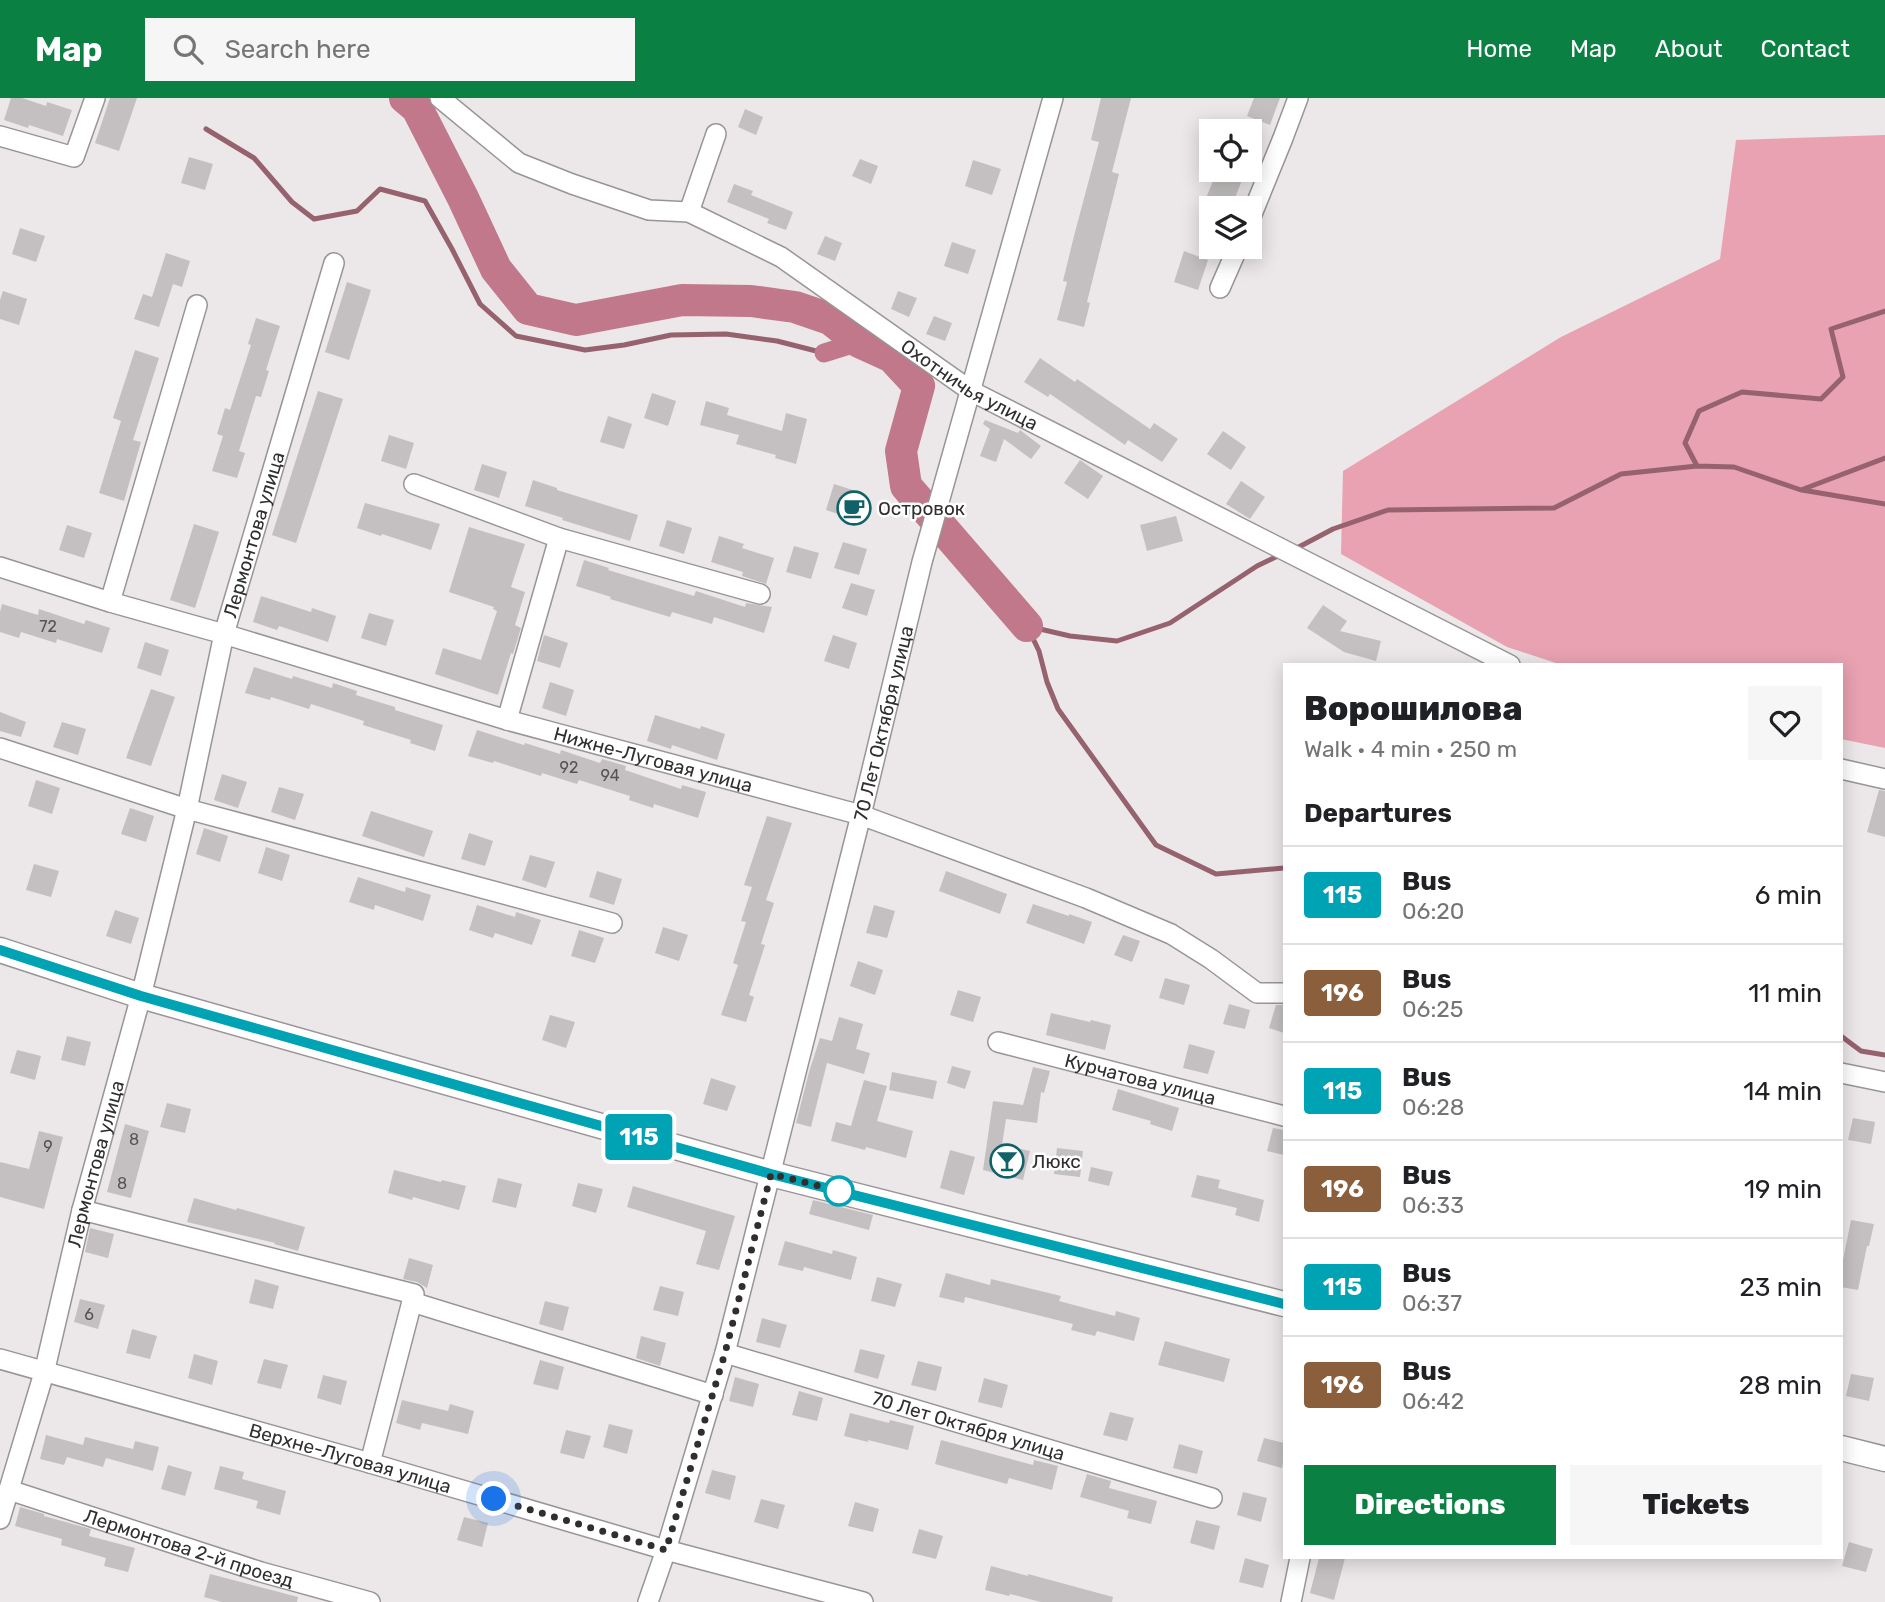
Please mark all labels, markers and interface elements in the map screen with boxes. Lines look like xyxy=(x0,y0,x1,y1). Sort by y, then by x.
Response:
search box xyxy=(145,18,635,81)
text: Map xyxy=(35,30,103,69)
icon: search xyxy=(169,30,207,68)
text: Search here xyxy=(225,34,370,65)
text: Home xyxy=(1466,35,1532,63)
text: Map xyxy=(1570,35,1617,63)
text: About xyxy=(1655,35,1723,63)
text: Contact xyxy=(1761,35,1850,63)
map controls xyxy=(1199,119,1262,259)
button: locate xyxy=(1199,119,1262,182)
button: layers xyxy=(1199,196,1262,259)
street label: Охотничья улица xyxy=(897,334,1042,435)
street label: Лермонтова улица xyxy=(218,449,289,620)
cafe icon: Островок xyxy=(835,489,873,527)
place label: Островок xyxy=(878,497,965,520)
house number: 72 xyxy=(39,617,57,636)
street label: 70 Лет Октября улица xyxy=(848,623,918,823)
button: heart xyxy=(1748,686,1822,760)
text: Ворошилова xyxy=(1304,689,1522,728)
street label: Нижне-Луговая улица xyxy=(551,722,755,797)
text: Walk · 4 min · 250 m xyxy=(1304,735,1517,763)
house number: 92 xyxy=(560,758,578,777)
house number: 94 xyxy=(600,766,620,785)
text: Departures xyxy=(1304,798,1452,829)
text: Bus xyxy=(1402,866,1451,897)
text: 6 min xyxy=(1755,880,1822,911)
text: 115 xyxy=(1323,881,1362,909)
text: 06:20 xyxy=(1402,897,1464,925)
text: Bus xyxy=(1402,964,1451,995)
text: 11 min xyxy=(1748,978,1822,1009)
text: 196 xyxy=(1321,979,1364,1007)
text: 06:25 xyxy=(1402,995,1464,1023)
street label: Курчатова улица xyxy=(1062,1048,1218,1109)
text: Bus xyxy=(1402,1062,1451,1093)
text: 14 min xyxy=(1743,1076,1822,1107)
text: 115 xyxy=(1323,1077,1362,1105)
street label: Лермонтова улица xyxy=(62,1078,129,1249)
text: 06:28 xyxy=(1402,1093,1465,1121)
line badge: 115 xyxy=(599,1114,679,1160)
text: 115 xyxy=(619,1123,659,1151)
house number: 8 xyxy=(129,1130,139,1149)
house number: 9 xyxy=(43,1137,53,1156)
bar icon: Люкс xyxy=(988,1142,1026,1180)
place label: Люкс xyxy=(1032,1150,1081,1173)
text: Bus xyxy=(1402,1160,1451,1191)
house number: 8 xyxy=(117,1174,127,1193)
text: 19 min xyxy=(1744,1174,1822,1205)
text: 196 xyxy=(1321,1175,1364,1203)
unlabelled marker xyxy=(824,1176,854,1206)
text: 06:33 xyxy=(1402,1191,1464,1219)
text: Bus xyxy=(1402,1258,1451,1289)
text: 23 min xyxy=(1740,1272,1822,1303)
text: 115 xyxy=(1323,1273,1362,1301)
text: 06:37 xyxy=(1402,1289,1462,1317)
house number: 6 xyxy=(84,1305,94,1324)
text: Bus xyxy=(1402,1356,1451,1387)
text: 28 min xyxy=(1739,1370,1822,1401)
text: 196 xyxy=(1321,1371,1364,1399)
street label: 70 Лет Октября улица xyxy=(869,1386,1068,1465)
text: 06:42 xyxy=(1402,1387,1464,1415)
street label: Верхне-Луговая улица xyxy=(247,1418,454,1498)
button: Directions xyxy=(1304,1465,1556,1545)
button: Tickets xyxy=(1570,1465,1822,1545)
your location xyxy=(476,1481,511,1516)
street label: Лермонтова 2-й проезд xyxy=(81,1504,296,1592)

